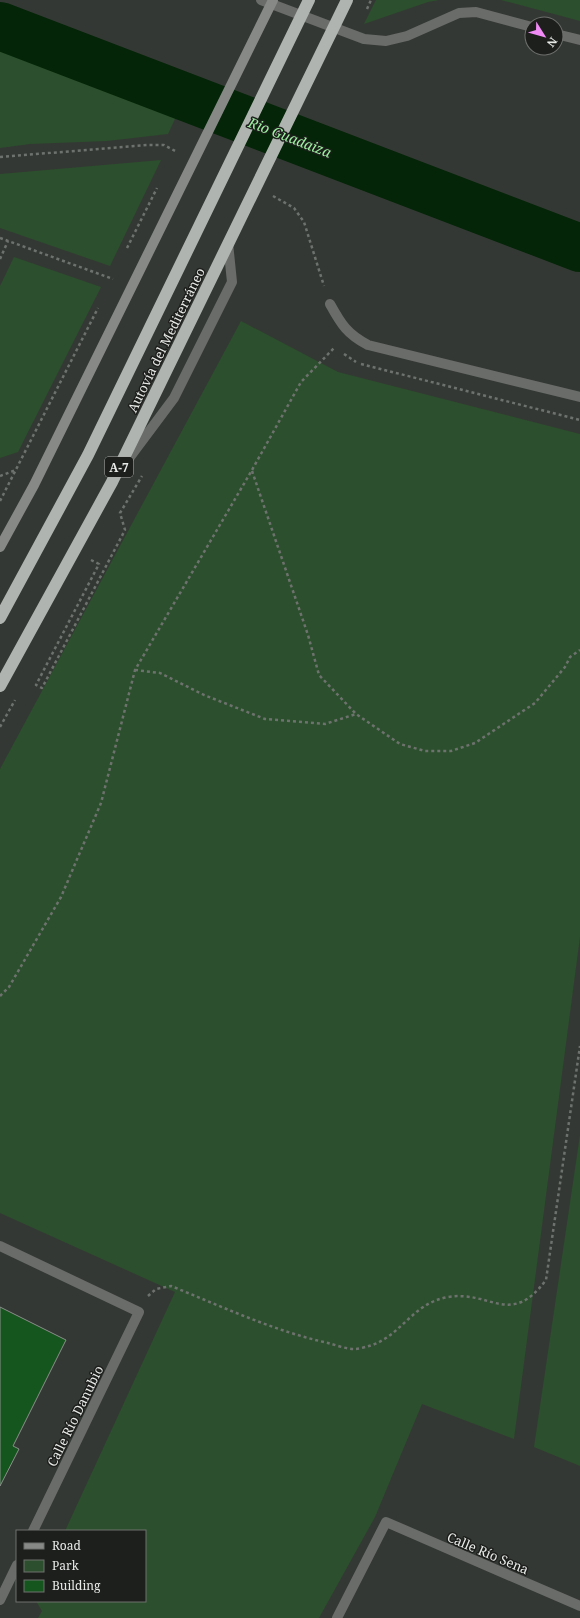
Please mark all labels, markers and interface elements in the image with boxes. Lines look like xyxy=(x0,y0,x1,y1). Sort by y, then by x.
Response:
north arrow xyxy=(524,16,564,56)
text: N xyxy=(544,34,561,51)
water label: Rio Guadaiza xyxy=(245,112,335,162)
street label: Autovía del Mediterráneo xyxy=(123,265,209,415)
road number: A-7 xyxy=(105,457,133,477)
street label: Calle Río Danubio xyxy=(43,1362,107,1470)
street label: Calle Río Sena xyxy=(444,1528,532,1578)
legend xyxy=(16,1530,146,1602)
text: Road xyxy=(52,1537,82,1554)
text: Park xyxy=(52,1557,80,1574)
text: Building xyxy=(52,1577,101,1594)

